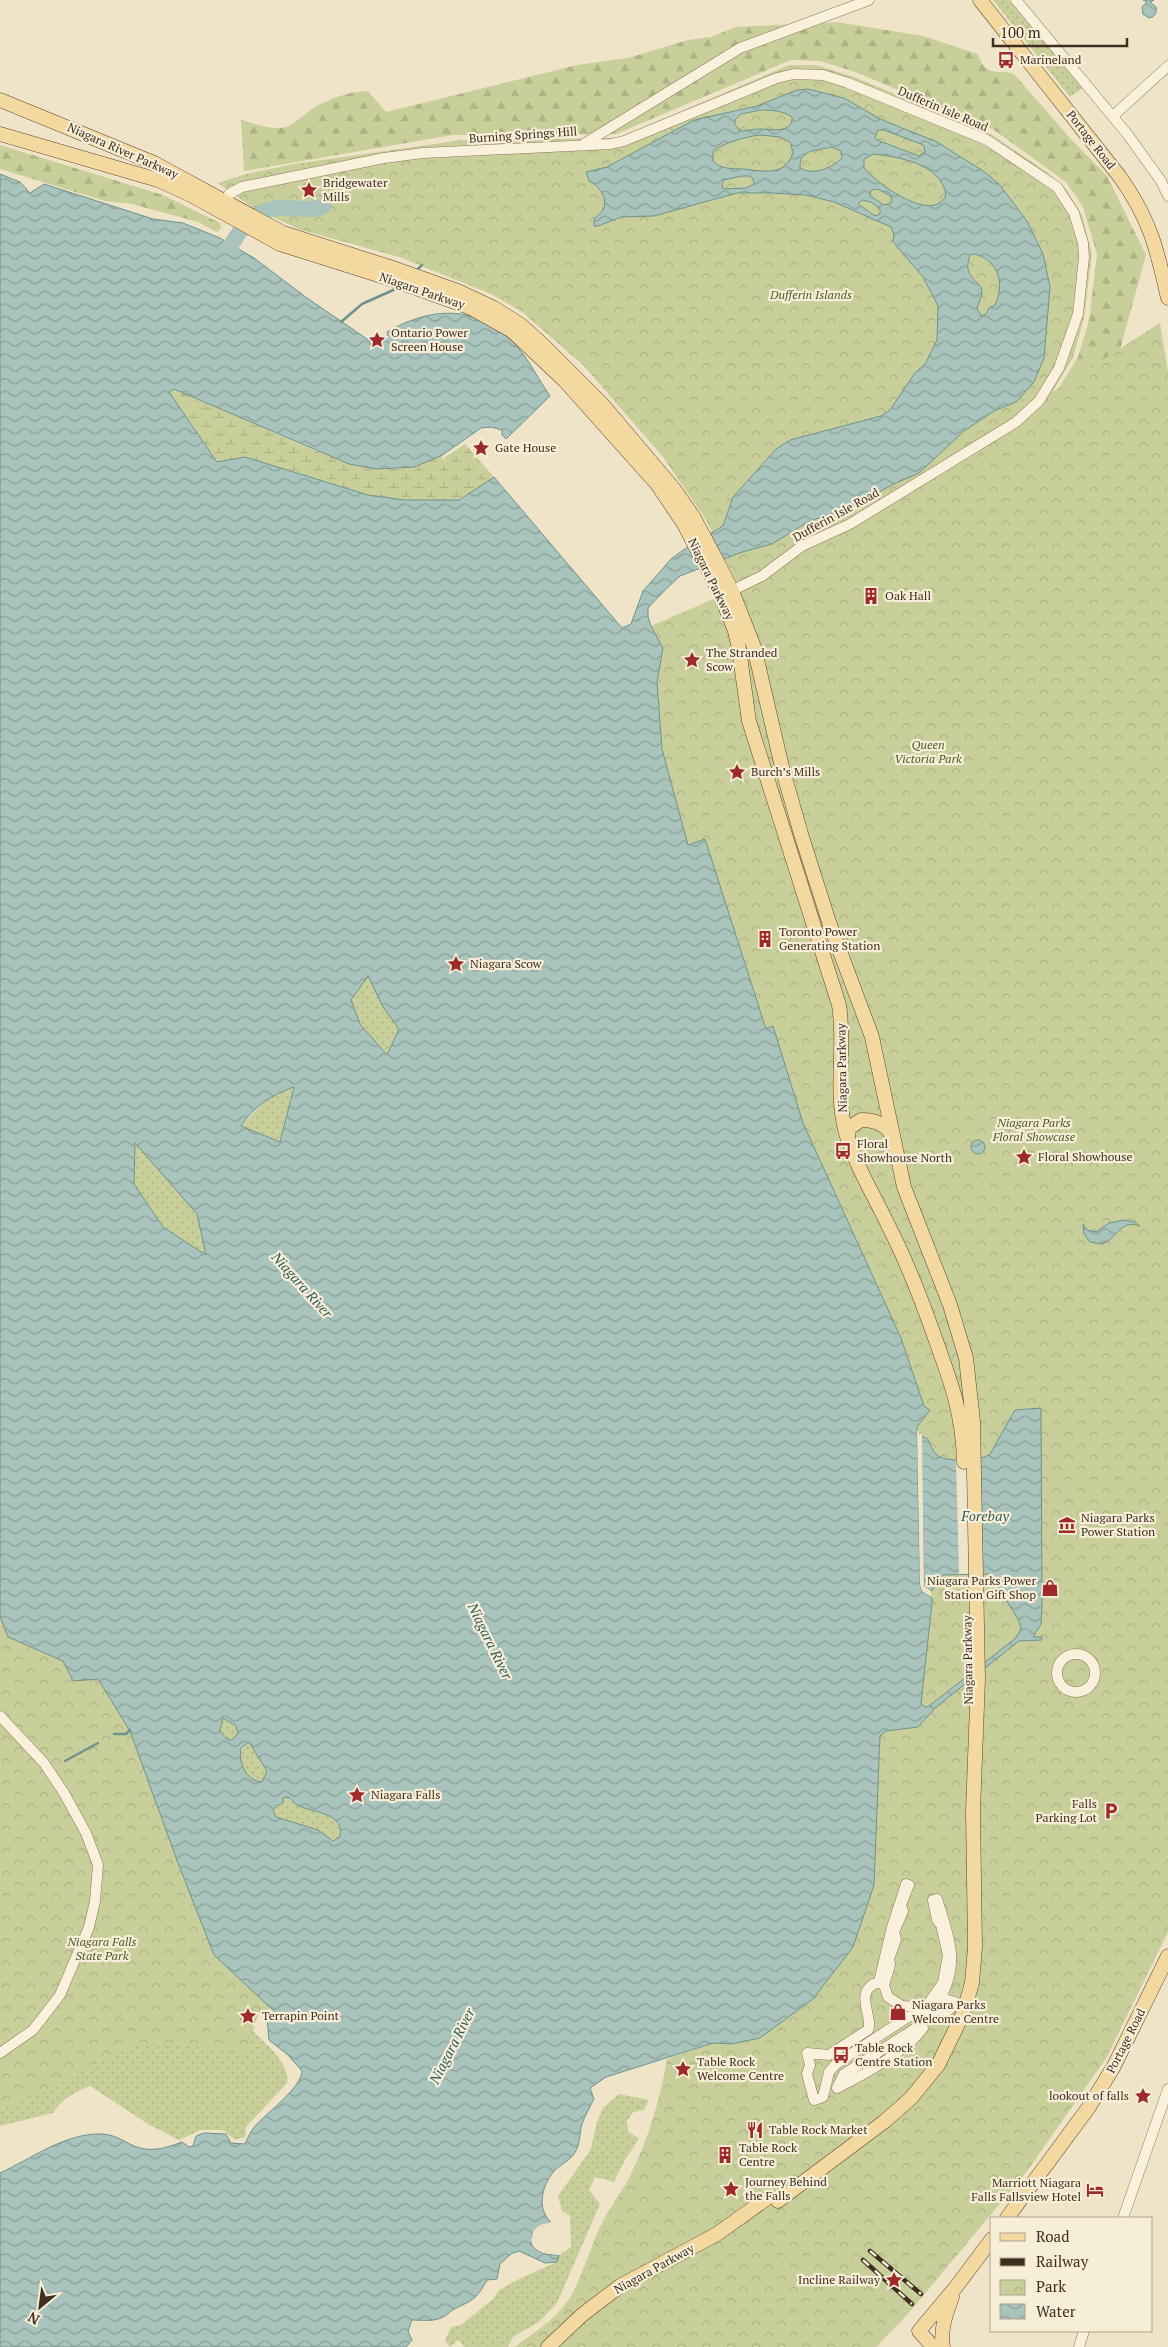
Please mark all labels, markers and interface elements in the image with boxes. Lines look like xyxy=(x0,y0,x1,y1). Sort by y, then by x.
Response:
scale bar xyxy=(993,15,1127,47)
text: 100 m xyxy=(1000,22,1041,42)
bus stop icon: Marineland xyxy=(996,50,1016,70)
place label: Marineland xyxy=(1020,52,1082,67)
street label: Dufferin Isle Road xyxy=(896,83,991,134)
street label: Portage Road xyxy=(1064,107,1119,172)
street label: Niagara River Parkway xyxy=(65,119,182,182)
street label: Burning Springs Hill xyxy=(468,123,578,146)
place label: Bridgewater Mills xyxy=(323,175,388,204)
place icon: Bridgewater Mills xyxy=(299,180,319,200)
street label: Niagara Parkway xyxy=(378,269,468,312)
park label: Dufferin Islands xyxy=(769,287,852,302)
place label: Ontario Power Screen House xyxy=(391,325,468,354)
place icon: Ontario Power Screen House xyxy=(367,330,387,350)
place icon: Gate House xyxy=(471,438,491,458)
place label: Gate House xyxy=(495,440,556,455)
street label: Dufferin Isle Road xyxy=(790,484,882,544)
street label: Niagara Parkway xyxy=(685,535,738,623)
building icon: Oak Hall xyxy=(861,586,881,606)
place label: Oak Hall xyxy=(885,588,931,603)
place label: The Stranded Scow xyxy=(706,645,778,674)
place icon: The Stranded Scow xyxy=(682,650,702,670)
park label: Queen Victoria Park xyxy=(894,737,962,766)
place icon: Burch’s Mills xyxy=(727,762,747,782)
place label: Burch’s Mills xyxy=(751,764,820,779)
place label: Toronto Power Generating Station xyxy=(779,924,880,953)
building icon: Toronto Power Generating Station xyxy=(755,929,775,949)
place icon: Niagara Scow xyxy=(446,954,466,974)
place label: Niagara Scow xyxy=(470,956,542,971)
street label: Niagara Parkway xyxy=(833,1022,850,1113)
park label: Niagara Parks Floral Showcase xyxy=(992,1115,1076,1144)
place label: Floral Showhouse North xyxy=(857,1136,952,1165)
bus stop icon: Floral Showhouse North xyxy=(833,1141,853,1161)
place icon: Floral Showhouse xyxy=(1014,1147,1034,1167)
place label: Floral Showhouse xyxy=(1038,1149,1132,1164)
water label: Niagara River xyxy=(267,1247,337,1322)
water label: Forebay xyxy=(960,1506,1009,1525)
place label: Niagara Parks Power Station xyxy=(1081,1510,1155,1539)
museum icon: Niagara Parks Power Station xyxy=(1057,1515,1077,1535)
place label: Niagara Parks Power Station Gift Shop xyxy=(927,1573,1036,1602)
shop icon: Niagara Parks Power Station Gift Shop xyxy=(1040,1578,1060,1598)
water label: Niagara River xyxy=(463,1599,517,1683)
street label: Niagara Parkway xyxy=(959,1614,976,1705)
place icon: Niagara Falls xyxy=(347,1785,367,1805)
place label: Niagara Falls xyxy=(371,1787,440,1802)
place label: Falls Parking Lot xyxy=(1035,1796,1098,1825)
parking icon: Falls Parking Lot xyxy=(1101,1801,1121,1821)
park label: Niagara Falls State Park xyxy=(66,1934,137,1963)
place label: Niagara Parks Welcome Centre xyxy=(912,1997,999,2026)
shop icon: Niagara Parks Welcome Centre xyxy=(888,2002,908,2022)
water label: Niagara River xyxy=(424,2004,479,2088)
place icon: Terrapin Point xyxy=(238,2006,258,2026)
street label: Portage Road xyxy=(1103,2006,1148,2076)
place label: Terrapin Point xyxy=(262,2008,340,2023)
place label: Table Rock Centre Station xyxy=(855,2040,932,2069)
bus stop icon: Table Rock Centre Station xyxy=(831,2045,851,2065)
place label: Table Rock Welcome Centre xyxy=(697,2054,784,2083)
place icon: Table Rock Welcome Centre xyxy=(673,2059,693,2079)
place icon: lookout of falls xyxy=(1133,2086,1153,2106)
place label: lookout of falls xyxy=(1049,2088,1129,2103)
restaurant icon: Table Rock Market xyxy=(745,2120,765,2140)
place label: Table Rock Market xyxy=(769,2122,868,2137)
place label: Table Rock Centre xyxy=(739,2140,798,2169)
building icon: Table Rock Centre xyxy=(715,2145,735,2165)
place label: Journey Behind the Falls xyxy=(745,2174,827,2203)
place label: Marriott Niagara Falls Fallsview Hotel xyxy=(971,2175,1081,2204)
place icon: Journey Behind the Falls xyxy=(721,2179,741,2199)
hotel icon: Marriott Niagara Falls Fallsview Hotel xyxy=(1085,2180,1105,2200)
legend xyxy=(990,2217,1153,2332)
text: Road xyxy=(1036,2226,1069,2246)
street label: Niagara Parkway xyxy=(611,2240,697,2297)
text: Railway xyxy=(1036,2251,1089,2271)
place icon: Incline Railway xyxy=(884,2270,904,2290)
place label: Incline Railway xyxy=(798,2272,881,2287)
text: Park xyxy=(1036,2276,1066,2296)
north arrow xyxy=(15,2282,65,2332)
text: Water xyxy=(1036,2301,1076,2321)
text: N xyxy=(24,2308,43,2330)

